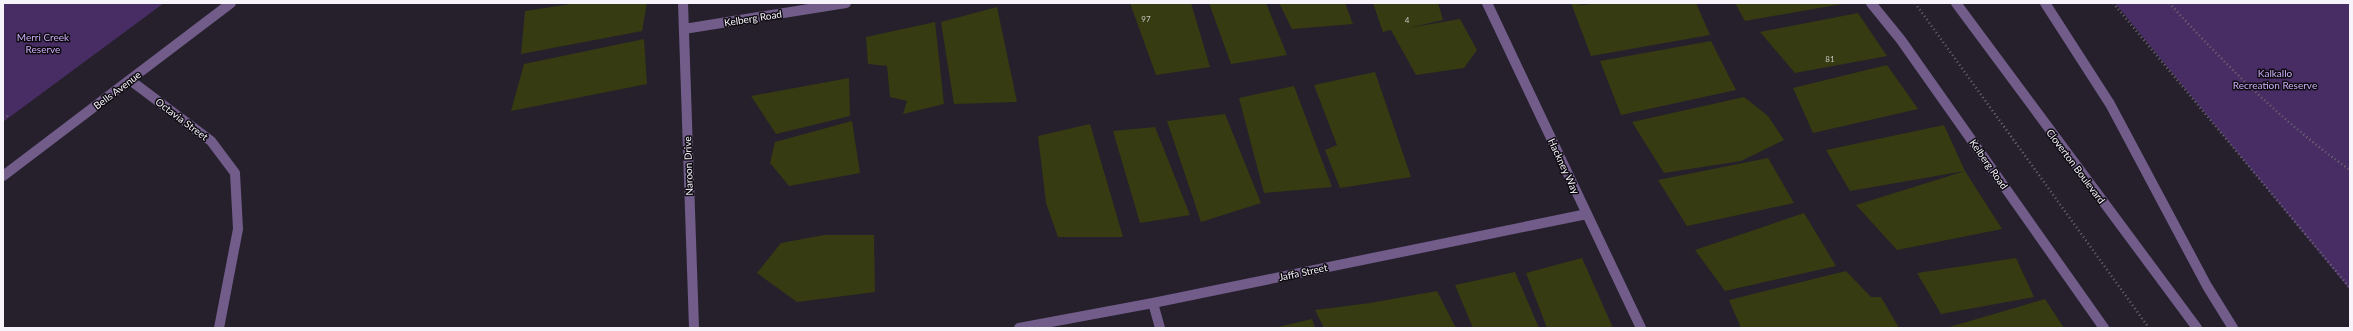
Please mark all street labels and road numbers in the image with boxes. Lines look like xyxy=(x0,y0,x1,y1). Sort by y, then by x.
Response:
street label: Kelberg Road xyxy=(723,8,783,28)
street label: Bells Avenue xyxy=(91,68,143,112)
street label: Octavia Street xyxy=(153,95,211,143)
street label: Cloverton Boulevard xyxy=(2044,126,2108,206)
street label: Naroon Drive xyxy=(681,136,695,196)
street label: Hackney Way xyxy=(1546,136,1583,197)
street label: Kelberg Road xyxy=(1967,137,2011,191)
street label: Jaffa Street xyxy=(1278,261,1329,283)

